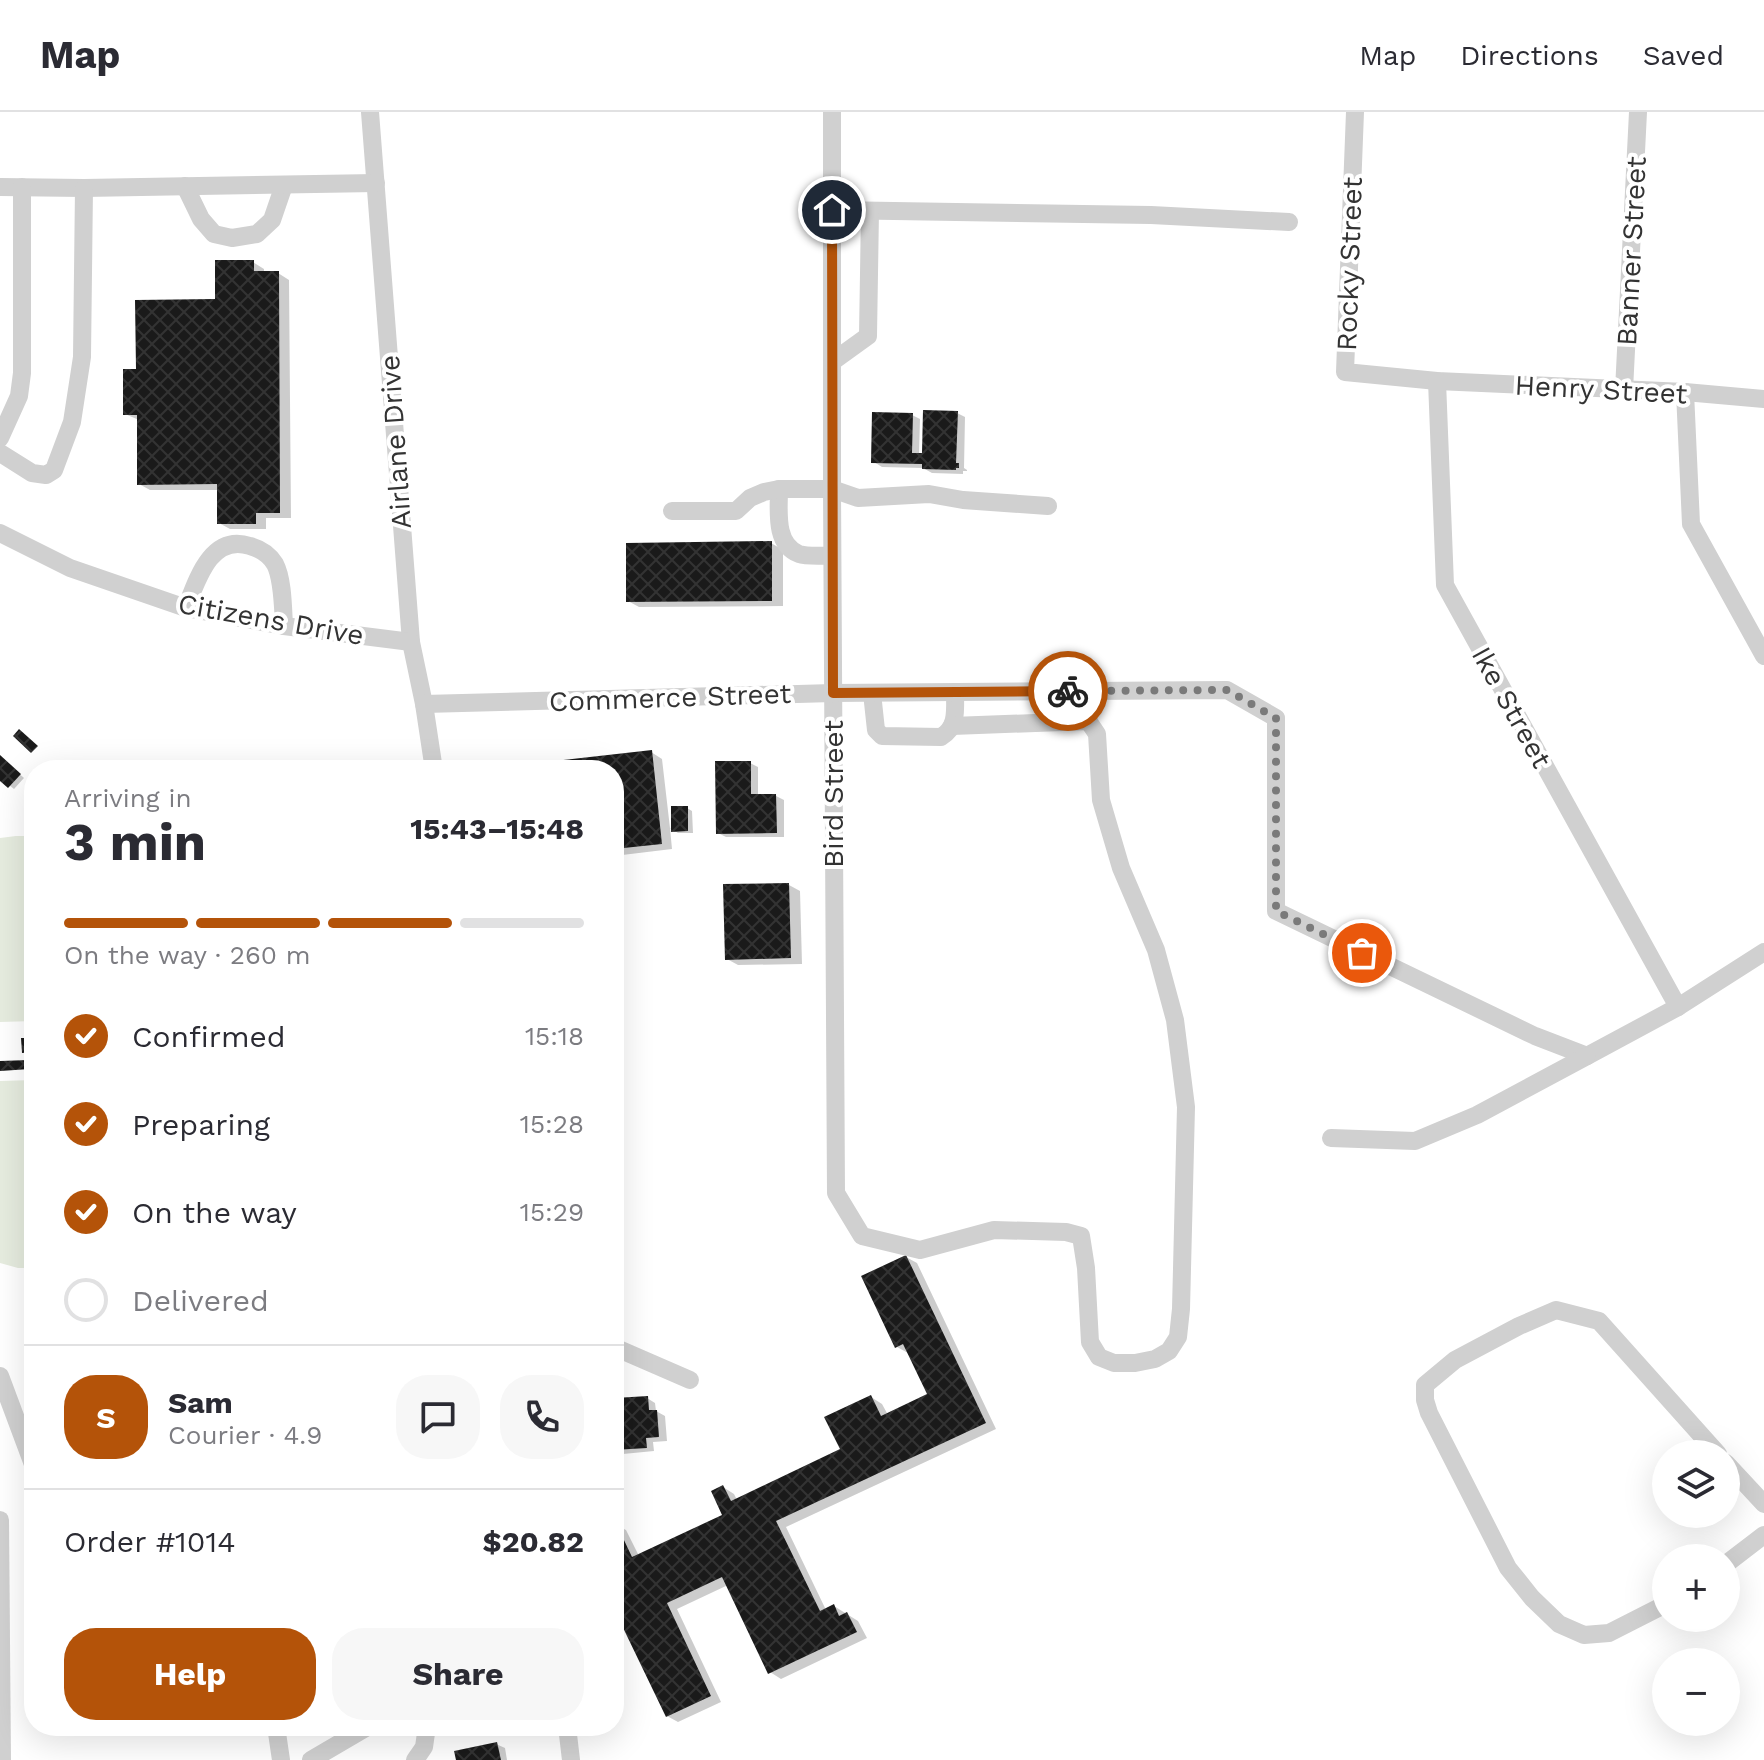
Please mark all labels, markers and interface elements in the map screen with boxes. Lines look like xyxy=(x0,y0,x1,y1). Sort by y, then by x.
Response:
text: Map xyxy=(40,33,120,77)
text: Map xyxy=(1359,39,1416,72)
text: Directions xyxy=(1460,39,1599,72)
text: Saved xyxy=(1643,39,1724,72)
street label: Banner Street xyxy=(1610,155,1653,347)
pin xyxy=(798,176,866,244)
street label: Rocky Street xyxy=(1330,176,1369,352)
icon: home xyxy=(810,188,854,232)
street label: Airlane Drive xyxy=(373,354,418,530)
street label: Henry Street xyxy=(1514,368,1688,411)
street label: Citizens Drive xyxy=(175,587,366,652)
street label: Ike Street xyxy=(1465,641,1558,774)
courier xyxy=(1028,651,1108,731)
icon: bike xyxy=(1046,669,1090,713)
street label: Commerce Street xyxy=(548,677,792,718)
street label: Bird Street xyxy=(817,720,850,868)
text: Arriving in xyxy=(64,783,192,813)
text: 15:43–15:48 xyxy=(410,811,584,846)
text: 3 min xyxy=(64,812,206,873)
pin xyxy=(1328,919,1396,987)
icon: bag xyxy=(1340,931,1384,975)
text: On the way · 260 m xyxy=(64,940,311,970)
icon: check xyxy=(64,1014,108,1058)
text: Confirmed xyxy=(132,1019,286,1054)
text: 15:18 xyxy=(525,1021,584,1051)
icon: check xyxy=(64,1102,108,1146)
text: Preparing xyxy=(132,1107,270,1142)
text: 15:28 xyxy=(520,1109,584,1139)
icon: check xyxy=(64,1190,108,1234)
text: On the way xyxy=(132,1195,297,1230)
text: 15:29 xyxy=(520,1197,584,1227)
text: Delivered xyxy=(132,1283,269,1318)
button: chat xyxy=(396,1375,480,1459)
button: phone xyxy=(500,1375,584,1459)
text: Sam xyxy=(168,1385,233,1420)
text: S xyxy=(96,1400,116,1435)
text: Courier · 4.9 xyxy=(168,1420,322,1450)
map controls xyxy=(1652,1440,1740,1736)
button: layers xyxy=(1652,1440,1740,1528)
text: Order #1014 xyxy=(64,1524,236,1559)
text: $20.82 xyxy=(482,1524,584,1559)
button: + xyxy=(1652,1544,1740,1632)
button: Help xyxy=(64,1628,316,1720)
button: Share xyxy=(332,1628,584,1720)
button: − xyxy=(1652,1648,1740,1736)

